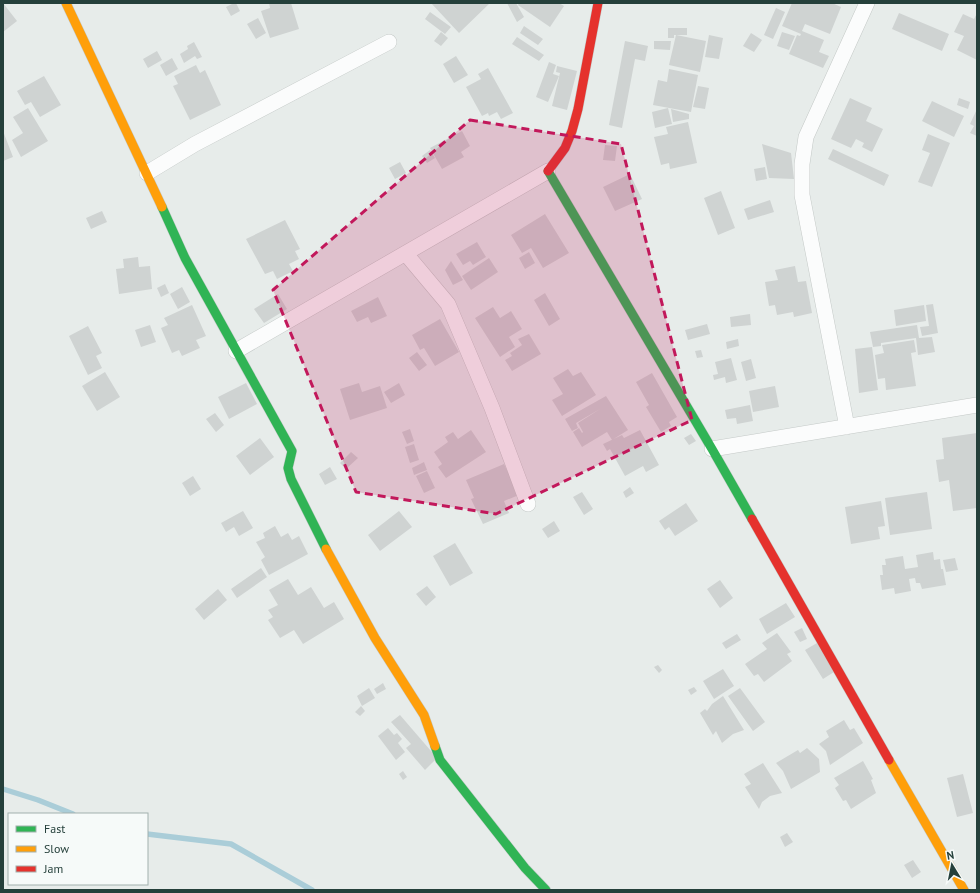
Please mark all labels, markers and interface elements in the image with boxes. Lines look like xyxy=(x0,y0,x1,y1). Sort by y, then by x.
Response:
legend xyxy=(8,813,148,885)
text: Fast xyxy=(44,821,65,836)
text: Slow xyxy=(44,841,69,856)
north arrow xyxy=(932,845,972,885)
text: N xyxy=(945,848,955,863)
text: Jam xyxy=(43,861,63,876)

